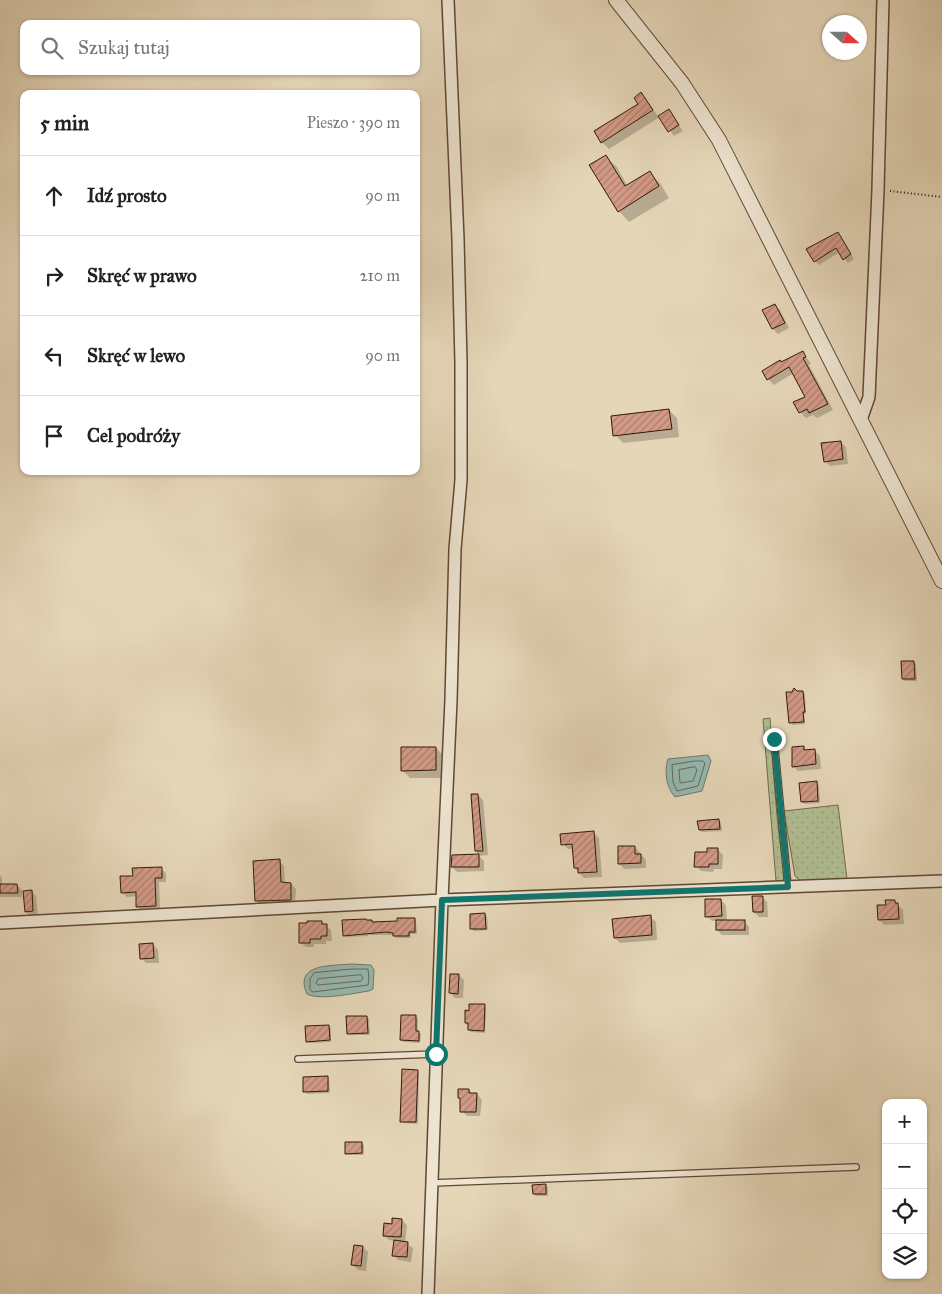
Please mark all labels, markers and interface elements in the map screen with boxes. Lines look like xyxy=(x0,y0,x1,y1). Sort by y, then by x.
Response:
north arrow xyxy=(822,15,867,60)
search box xyxy=(20,20,420,75)
icon: search xyxy=(38,34,66,62)
text: Szukaj tutaj xyxy=(78,36,170,59)
text: 5 min xyxy=(40,110,89,136)
text: Pieszo · 390 m xyxy=(307,113,400,132)
icon: ahead xyxy=(40,182,68,210)
text: Idź prosto xyxy=(87,184,167,207)
text: 90 m xyxy=(365,186,400,205)
icon: right xyxy=(40,262,68,290)
text: Skręć w prawo xyxy=(87,264,197,287)
text: 210 m xyxy=(360,266,400,285)
icon: left xyxy=(40,342,68,370)
text: Skręć w lewo xyxy=(87,344,185,367)
text: 90 m xyxy=(365,346,400,365)
icon: arrive xyxy=(40,422,68,450)
text: Cel podróży xyxy=(87,424,180,447)
route end xyxy=(763,728,786,751)
route start xyxy=(425,1043,448,1066)
map controls xyxy=(882,1099,927,1279)
button: + xyxy=(882,1099,927,1144)
button: − xyxy=(882,1144,927,1189)
button: locate xyxy=(882,1189,927,1234)
button: layers xyxy=(882,1234,927,1279)

